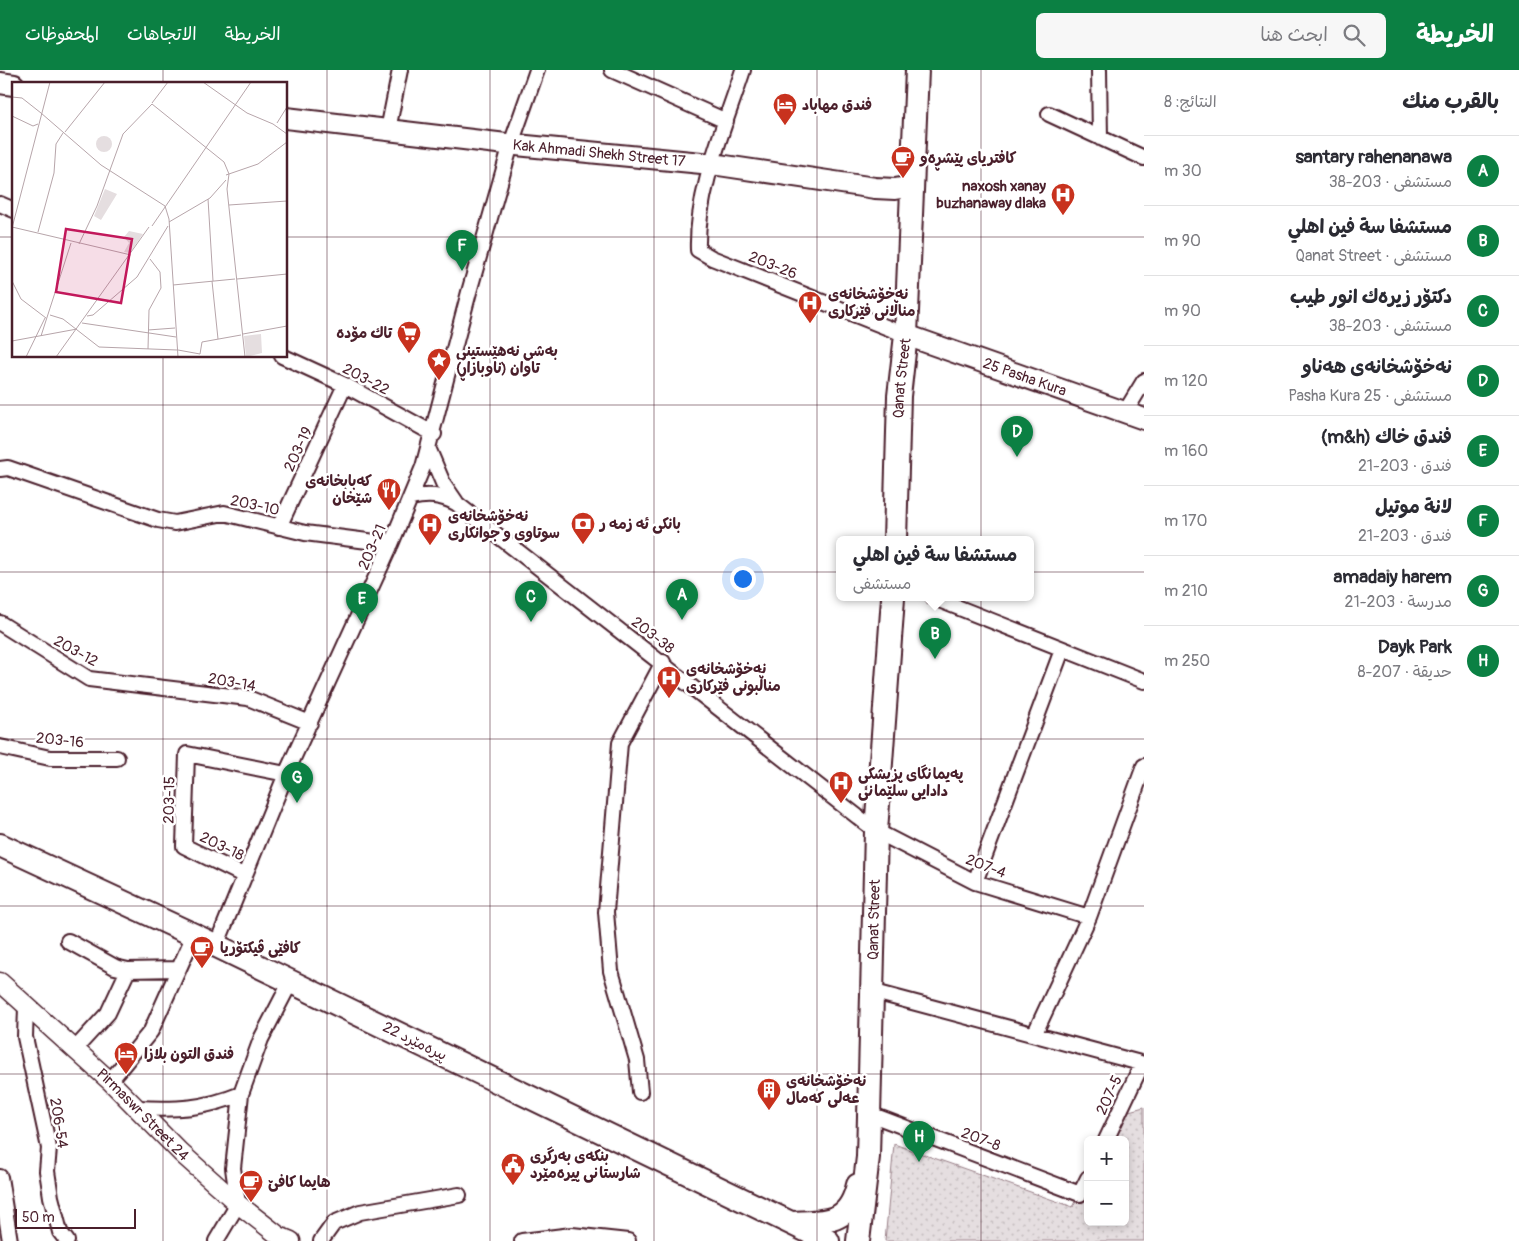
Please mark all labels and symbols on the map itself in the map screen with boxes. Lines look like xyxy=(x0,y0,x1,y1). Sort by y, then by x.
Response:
inset map xyxy=(12,82,288,358)
hotel icon: فندق مهاباد xyxy=(772,92,798,126)
place label: فندق مهاباد xyxy=(802,96,872,115)
street label: Kak Ahmadi Shekh Street 17 xyxy=(512,136,686,171)
cafe icon: کافتریای پێشڕەو xyxy=(890,145,916,179)
place label: کافتریای پێشڕەو xyxy=(919,149,1017,171)
place label: naxosh xanay buzhanaway dlaka xyxy=(936,177,1047,213)
hospital icon: naxosh xanay buzhanaway dlaka xyxy=(1050,182,1076,216)
pin: F xyxy=(446,230,478,271)
street label: 203-26 xyxy=(746,247,800,284)
place label: نەخۆشخانەی مناڵانی فێركاری xyxy=(828,285,916,321)
hospital icon: نەخۆشخانەی مناڵانی فێركاری xyxy=(797,290,823,324)
supermarket icon: تاك مۆدە xyxy=(396,320,422,354)
place label: تاك مۆدە xyxy=(336,324,393,343)
street label: Qanat Street xyxy=(889,336,916,419)
place label: بەشی نەهێستینی تاوان (ناوبازاڕ) xyxy=(456,342,558,381)
place icon: بەشی نەهێستینی تاوان (ناوبازاڕ) xyxy=(426,347,452,381)
street label: 25 Pasha Kura xyxy=(980,354,1069,401)
street label: 203-22 xyxy=(339,359,392,400)
pin: D xyxy=(1001,416,1033,457)
street label: 203-19 xyxy=(280,424,317,475)
place label: كە‌بابخانە‌ی شێخان xyxy=(305,472,372,508)
restaurant icon: كە‌بابخانە‌ی شێخان xyxy=(376,477,402,511)
street label: 203-10 xyxy=(229,491,281,520)
place label: نەخۆشخانەی سوتاوی و جوانکاری xyxy=(448,507,560,543)
bank icon: بانكى ئه زمه ر xyxy=(570,511,596,545)
hospital icon: نەخۆشخانەی سوتاوی و جوانکاری xyxy=(417,512,443,546)
place label: بانكى ئه زمه ر xyxy=(598,515,681,534)
street label: 203-21 xyxy=(354,522,391,573)
your location xyxy=(730,566,756,592)
pin: A xyxy=(666,579,698,620)
pin: C xyxy=(515,581,547,622)
pin: E xyxy=(346,583,378,624)
street label: 203-38 xyxy=(627,613,678,658)
pin: B xyxy=(919,618,951,659)
street label: 203-12 xyxy=(50,632,101,671)
place label: نەخۆشخانەی مناڵبونی فێرکاری xyxy=(686,660,781,696)
hospital icon: نەخۆشخانەی مناڵبونی فێرکاری xyxy=(656,665,682,699)
street label: 203-14 xyxy=(207,669,257,696)
street label: 203-16 xyxy=(35,729,85,752)
pin: G xyxy=(281,762,313,803)
place label: پەیمانگای پزیشکی دادایی سلێمانی xyxy=(858,764,964,801)
hospital icon: پەیمانگای پزیشکی دادایی سلێمانی xyxy=(828,770,854,804)
street label: 203-15 xyxy=(160,776,179,824)
street label: 203-18 xyxy=(197,828,247,865)
street label: 207-4 xyxy=(963,850,1009,883)
street label: Qanat Street xyxy=(864,878,885,960)
cafe icon: کافێی ڤیکتۆریا xyxy=(189,935,215,969)
place label: کافێی ڤیکتۆریا xyxy=(220,939,301,958)
street label: 22 پیرەمێرد xyxy=(380,1018,450,1065)
hotel icon: فندق التون بلازا xyxy=(113,1041,139,1075)
place label: فندق التون بلازا xyxy=(144,1045,234,1064)
street label: Pirmaswr Street 24 xyxy=(92,1065,193,1166)
place label: نەخۆشخانەی عەلی کەمال xyxy=(786,1072,866,1108)
street label: 207-5 xyxy=(1092,1073,1127,1118)
building icon: نەخۆشخانەی عەلی کەمال xyxy=(756,1077,782,1111)
street label: 206-54 xyxy=(45,1097,72,1150)
pin: H xyxy=(903,1121,935,1162)
street label: 207-8 xyxy=(959,1123,1004,1156)
place label: بنکەی بەرگری شارستانی پیرەمێرد xyxy=(530,1146,641,1183)
public building icon: بنکەی بەرگری شارستانی پیرەمێرد xyxy=(500,1152,526,1186)
cafe icon: ھایما کافێ xyxy=(238,1169,264,1203)
place label: ھایما کافێ xyxy=(268,1173,331,1192)
scale bar xyxy=(15,1206,136,1229)

